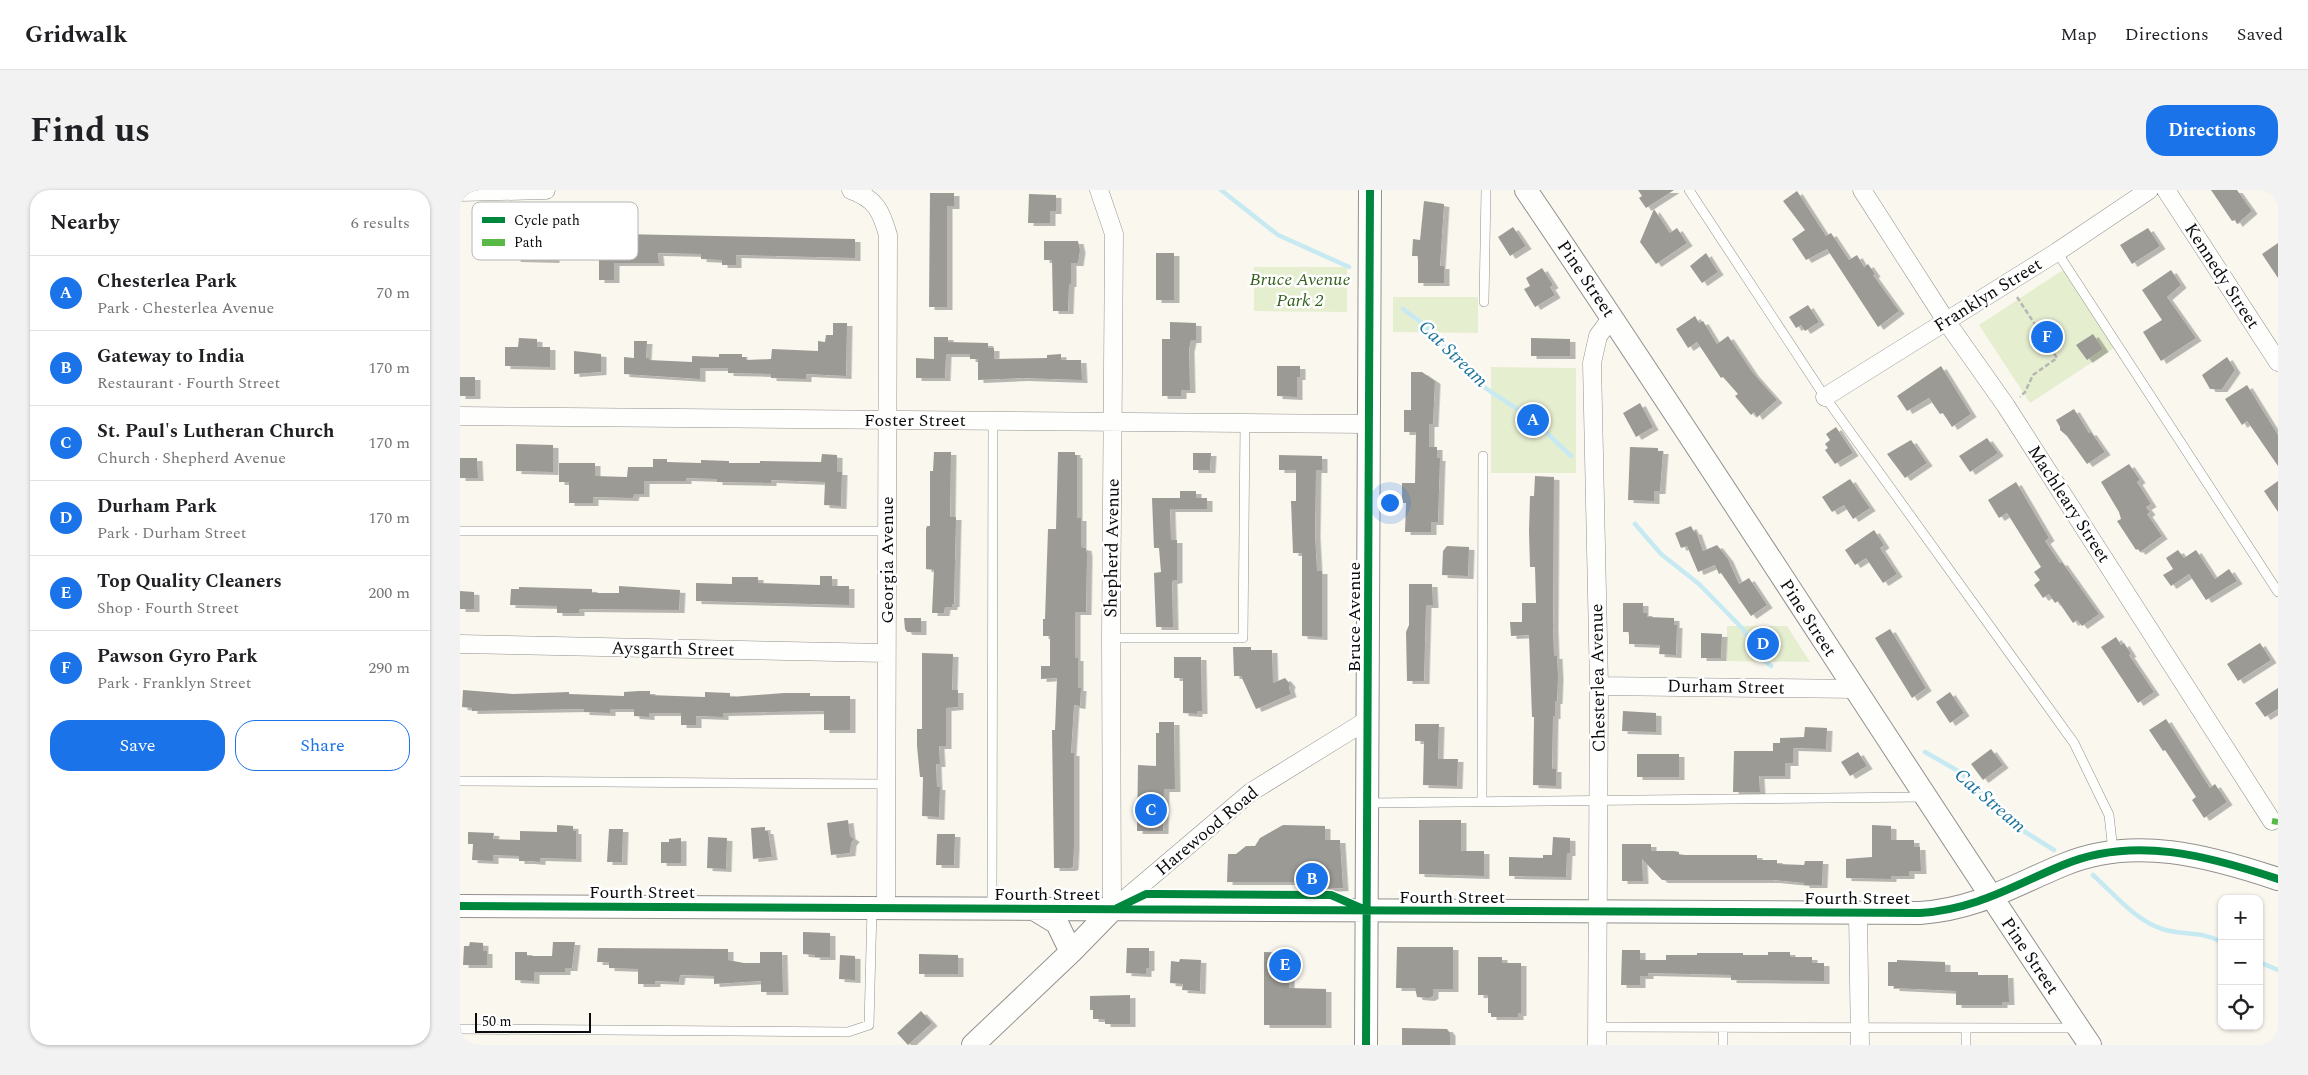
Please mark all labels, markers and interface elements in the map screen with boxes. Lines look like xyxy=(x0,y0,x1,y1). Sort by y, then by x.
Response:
text: Gridwalk xyxy=(25,17,127,53)
text: Map xyxy=(2061,21,2097,48)
text: Directions xyxy=(2125,21,2209,48)
text: Saved xyxy=(2237,21,2283,48)
text: Find us xyxy=(30,104,150,157)
button: Directions xyxy=(2146,105,2278,156)
legend xyxy=(472,202,638,260)
text: Nearby xyxy=(50,207,120,239)
text: Cycle path xyxy=(514,210,580,231)
text: 6 results xyxy=(351,211,410,235)
street label: Kennedy Street xyxy=(2178,218,2266,334)
text: Path xyxy=(514,232,543,253)
street label: Pine Street xyxy=(1550,235,1622,323)
street label: Franklyn Street xyxy=(1930,253,2046,337)
park label: Bruce Avenue Park 2 xyxy=(1250,266,1350,314)
text: Chesterlea Park xyxy=(97,267,237,296)
text: A xyxy=(60,281,72,305)
text: 70 m xyxy=(376,281,410,305)
text: Park · Chesterlea Avenue xyxy=(97,296,274,320)
water label: Cat Stream xyxy=(1412,313,1495,395)
pin: F xyxy=(2031,318,2063,356)
text: Gateway to India xyxy=(97,342,245,371)
text: B xyxy=(60,356,72,380)
text: 170 m xyxy=(368,356,410,380)
text: Restaurant · Fourth Street xyxy=(97,371,280,395)
pin: A xyxy=(1517,401,1549,439)
street label: Foster Street xyxy=(864,407,966,434)
text: St. Paul's Lutheran Church xyxy=(97,417,335,446)
text: C xyxy=(60,431,72,455)
text: 170 m xyxy=(368,431,410,455)
street label: Machleary Street xyxy=(2021,440,2117,568)
text: Church · Shepherd Avenue xyxy=(97,446,286,470)
street label: Shepherd Avenue xyxy=(1097,478,1127,618)
your location xyxy=(1377,490,1403,516)
text: Durham Park xyxy=(97,492,217,521)
street label: Georgia Avenue xyxy=(874,496,901,624)
text: D xyxy=(60,506,72,530)
text: 170 m xyxy=(368,506,410,530)
text: Park · Durham Street xyxy=(97,521,247,545)
street label: Bruce Avenue xyxy=(1341,562,1368,672)
text: Top Quality Cleaners xyxy=(97,567,282,596)
street label: Pine Street xyxy=(1773,574,1843,662)
text: E xyxy=(61,581,71,605)
text: 200 m xyxy=(368,581,410,605)
text: Shop · Fourth Street xyxy=(97,596,239,620)
street label: Chesterlea Avenue xyxy=(1583,603,1613,753)
pin: D xyxy=(1747,625,1779,663)
street label: Aysgarth Street xyxy=(611,634,735,664)
text: Pawson Gyro Park xyxy=(97,642,258,671)
text: F xyxy=(61,656,71,680)
text: 290 m xyxy=(368,656,410,680)
text: Park · Franklyn Street xyxy=(97,671,251,695)
street label: Durham Street xyxy=(1667,672,1785,702)
button: Save xyxy=(50,720,225,771)
button: Share xyxy=(235,720,410,771)
water label: Cat Stream xyxy=(1948,761,2033,841)
street label: Harewood Road xyxy=(1149,780,1265,882)
pin: C xyxy=(1135,791,1167,829)
pin: B xyxy=(1296,860,1328,898)
street label: Fourth Street xyxy=(589,879,695,906)
street label: Fourth Street xyxy=(994,881,1100,908)
street label: Fourth Street xyxy=(1399,884,1505,911)
street label: Fourth Street xyxy=(1804,885,1910,912)
map controls xyxy=(2218,895,2263,1030)
button: + xyxy=(2218,895,2263,940)
street label: Pine Street xyxy=(1994,912,2066,1000)
button: − xyxy=(2218,940,2263,985)
pin: E xyxy=(1269,946,1301,984)
button: locate xyxy=(2218,985,2263,1030)
scale bar xyxy=(475,1010,591,1033)
text: 50 m xyxy=(482,1011,512,1032)

